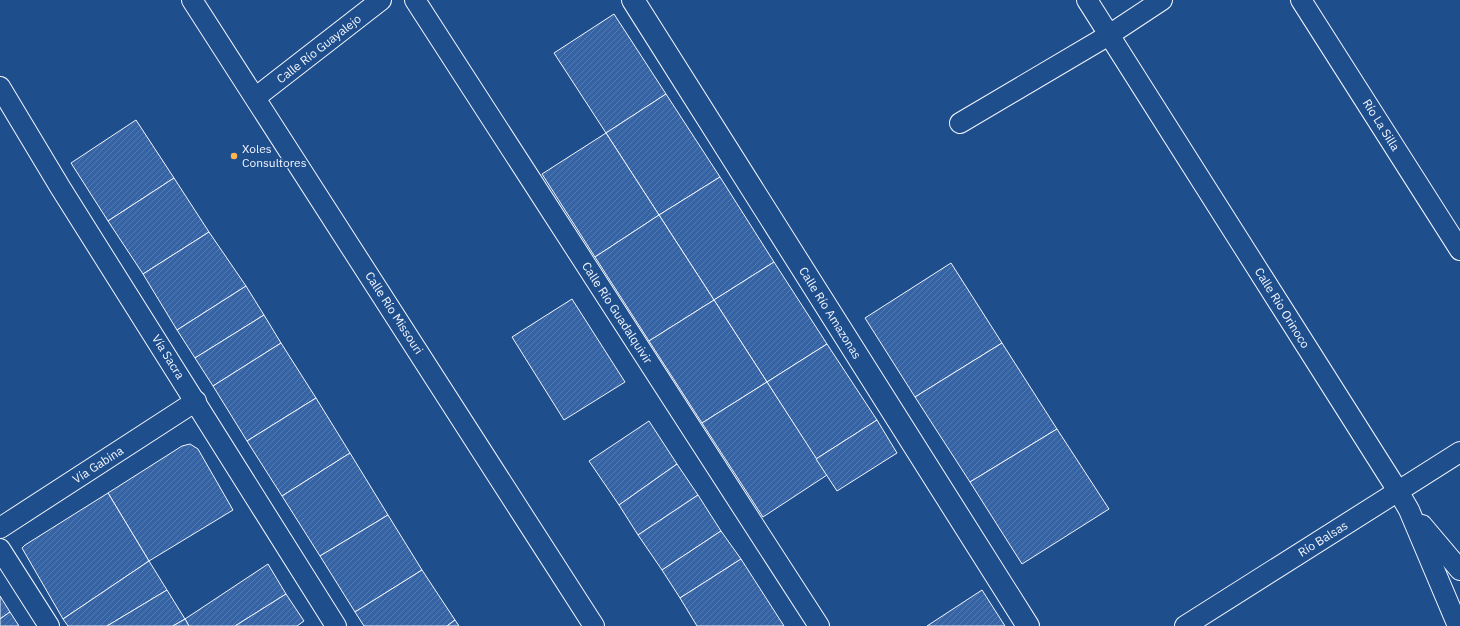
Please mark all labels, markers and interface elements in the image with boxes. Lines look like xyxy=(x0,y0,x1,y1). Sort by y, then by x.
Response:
street label: Calle Río Guayalejo xyxy=(273,11,364,86)
street label: Río La Silla xyxy=(1360,96,1404,154)
place label: Xoles Consultores xyxy=(242,141,307,170)
marker: Xoles Consultores xyxy=(229,151,239,161)
street label: Calle Río Guadalquivir xyxy=(579,259,656,367)
street label: Calle Río Amazonas xyxy=(796,264,865,362)
street label: Calle Río Orinoco xyxy=(1252,265,1313,351)
street label: Calle Río Missouri xyxy=(362,269,427,357)
street label: Vía Sacra xyxy=(149,332,188,382)
street label: Vía Gabina xyxy=(70,442,126,487)
street label: Río Balsas xyxy=(1295,517,1351,560)

